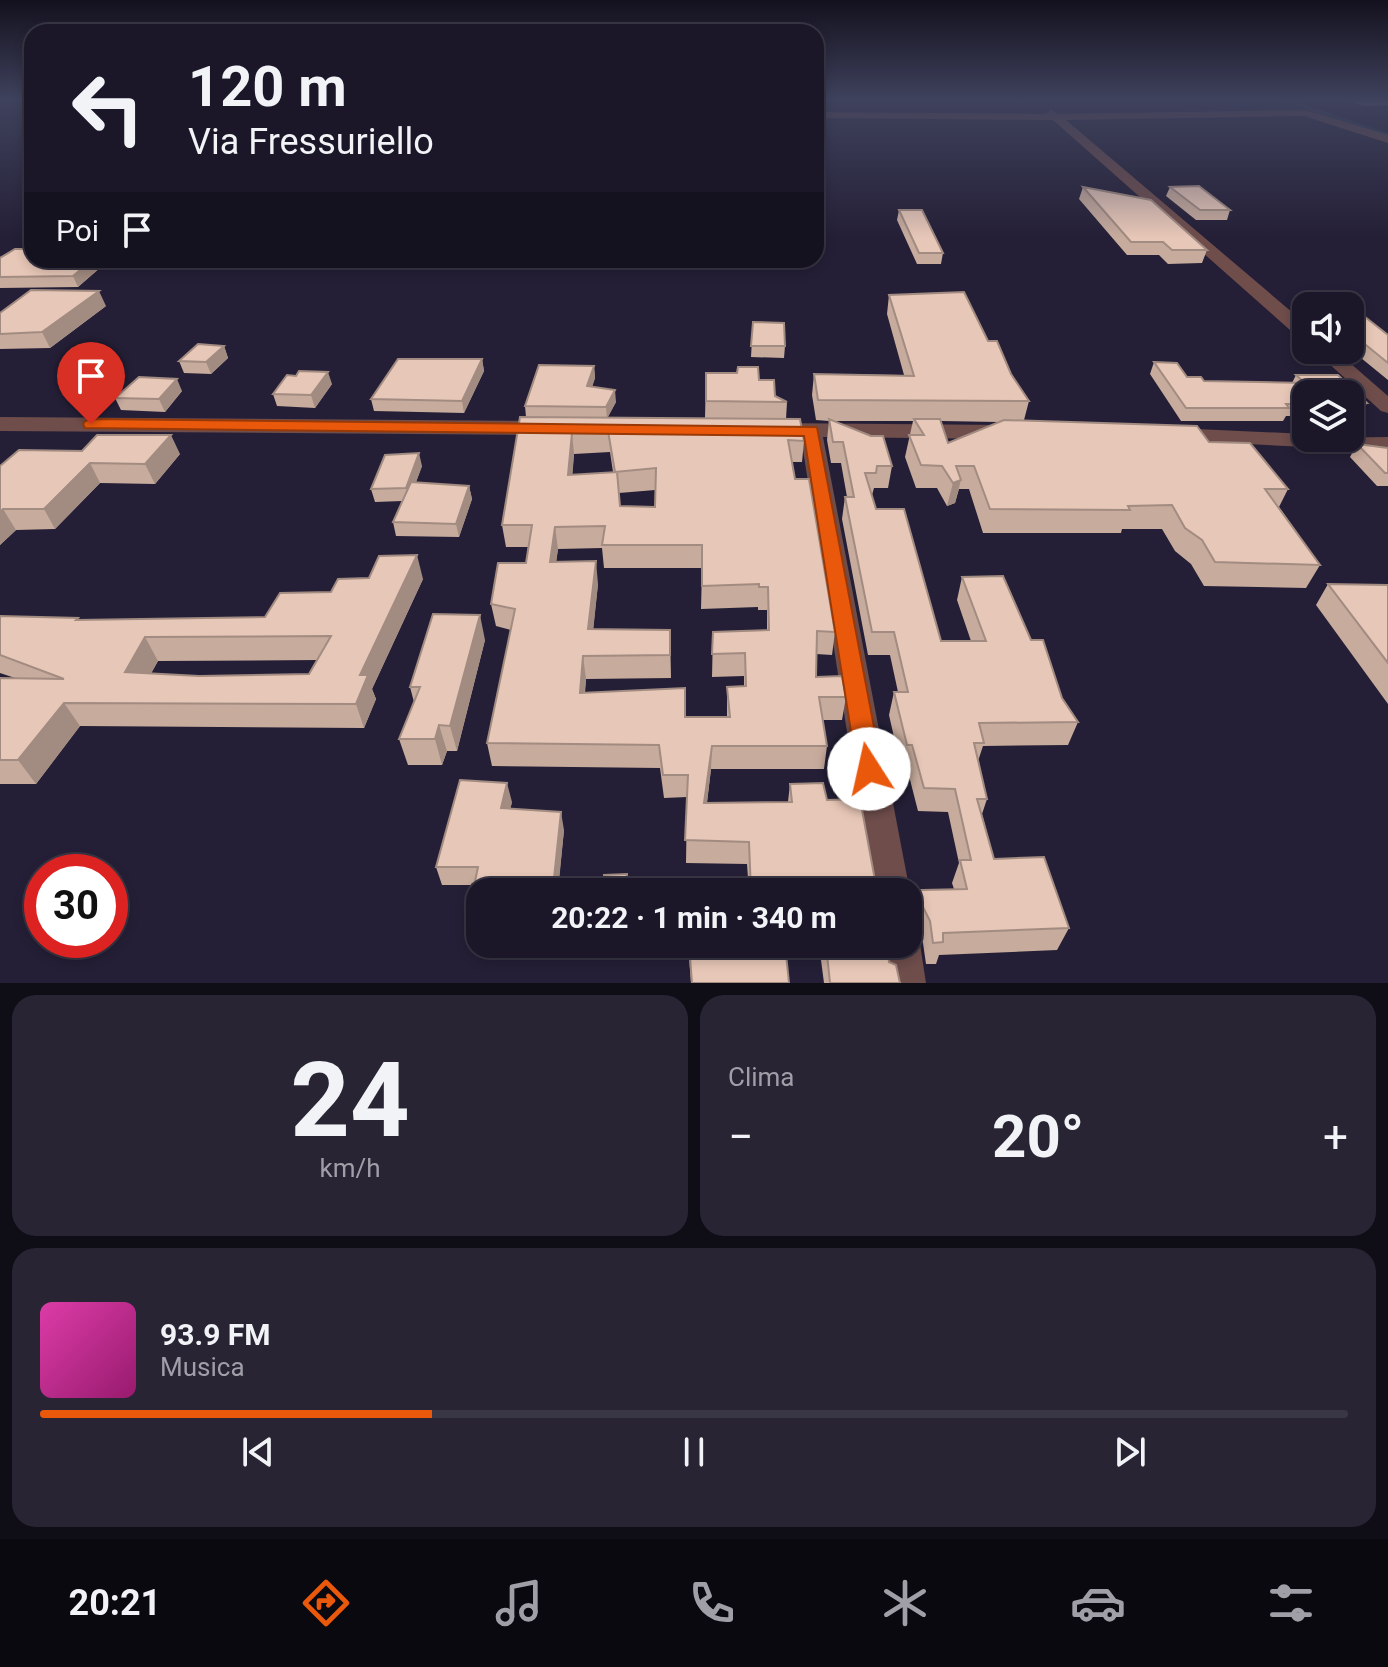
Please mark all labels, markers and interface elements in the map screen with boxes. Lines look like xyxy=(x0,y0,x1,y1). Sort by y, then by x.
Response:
text: 120 m xyxy=(188,54,347,120)
icon: left xyxy=(56,56,160,160)
text: Via Fressuriello xyxy=(188,121,434,163)
icon: arrive xyxy=(115,208,159,252)
text: Poi xyxy=(56,213,99,248)
map controls xyxy=(1292,292,1364,452)
button: sound xyxy=(1292,292,1364,364)
pin xyxy=(57,342,125,424)
icon: arrive xyxy=(69,354,113,398)
button: layers xyxy=(1292,380,1364,452)
position arrow xyxy=(827,727,911,811)
speed limit sign: 30 xyxy=(24,854,128,958)
text: 20:22 · 1 min · 340 m xyxy=(551,900,837,935)
text: 24 xyxy=(290,1040,410,1161)
text: Clima xyxy=(728,1062,795,1092)
text: 20° xyxy=(992,1101,1084,1172)
text: − xyxy=(728,1111,753,1163)
text: + xyxy=(1323,1111,1348,1163)
text: km/h xyxy=(319,1153,381,1183)
text: 93.9 FM xyxy=(160,1317,271,1352)
text: Musica xyxy=(160,1352,245,1382)
icon: previous xyxy=(236,1430,280,1474)
icon: pause xyxy=(672,1430,716,1474)
icon: next xyxy=(1108,1430,1152,1474)
icon: directions xyxy=(298,1575,354,1631)
icon: music xyxy=(491,1575,547,1631)
icon: phone xyxy=(684,1575,740,1631)
icon: climate xyxy=(877,1575,933,1631)
icon: car xyxy=(1070,1575,1126,1631)
icon: filters xyxy=(1263,1575,1319,1631)
text: 20:21 xyxy=(69,1582,161,1624)

